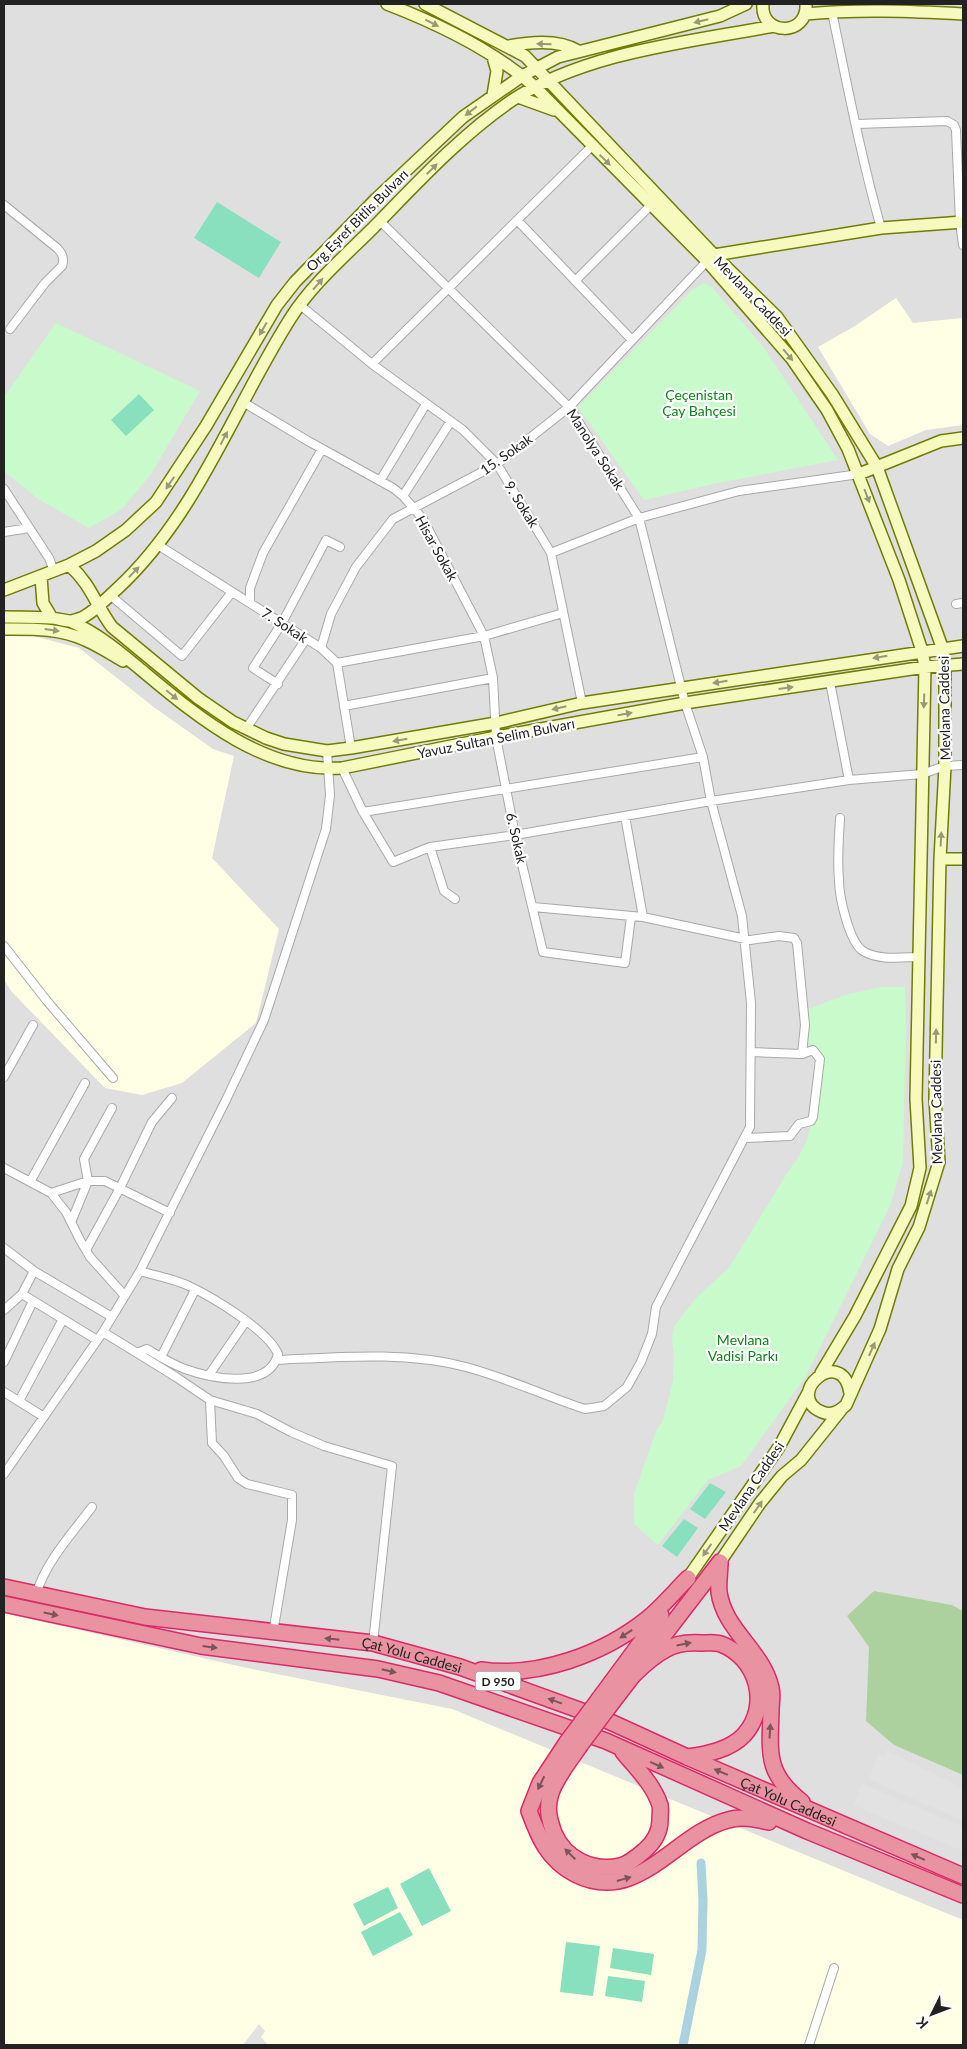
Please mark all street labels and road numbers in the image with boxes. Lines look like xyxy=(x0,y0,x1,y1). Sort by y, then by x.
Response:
street label: Org Eşref Bitlis Bulvarı xyxy=(302,165,412,275)
street label: Mevlana Caddesi xyxy=(711,252,795,340)
street label: Manolya Sokak xyxy=(564,405,629,493)
street label: 15. Sokak xyxy=(477,429,536,478)
street label: 9. Sokak xyxy=(501,478,543,531)
street label: Hisar Sokak xyxy=(412,512,462,584)
street label: 7. Sokak xyxy=(259,604,312,647)
street label: Mevlana Caddesi xyxy=(935,656,953,760)
street label: Yavuz Sultan Selim Bulvarı xyxy=(416,714,576,762)
street label: 6. Sokak xyxy=(503,811,531,866)
street label: Mevlana Caddesi xyxy=(927,1060,945,1164)
street label: Mevlana Caddesi xyxy=(715,1438,787,1534)
street label: Çat Yolu Caddesi xyxy=(361,1633,464,1676)
road number: D 950 xyxy=(476,1672,520,1690)
street label: Çat Yolu Caddesi xyxy=(738,1773,839,1829)

